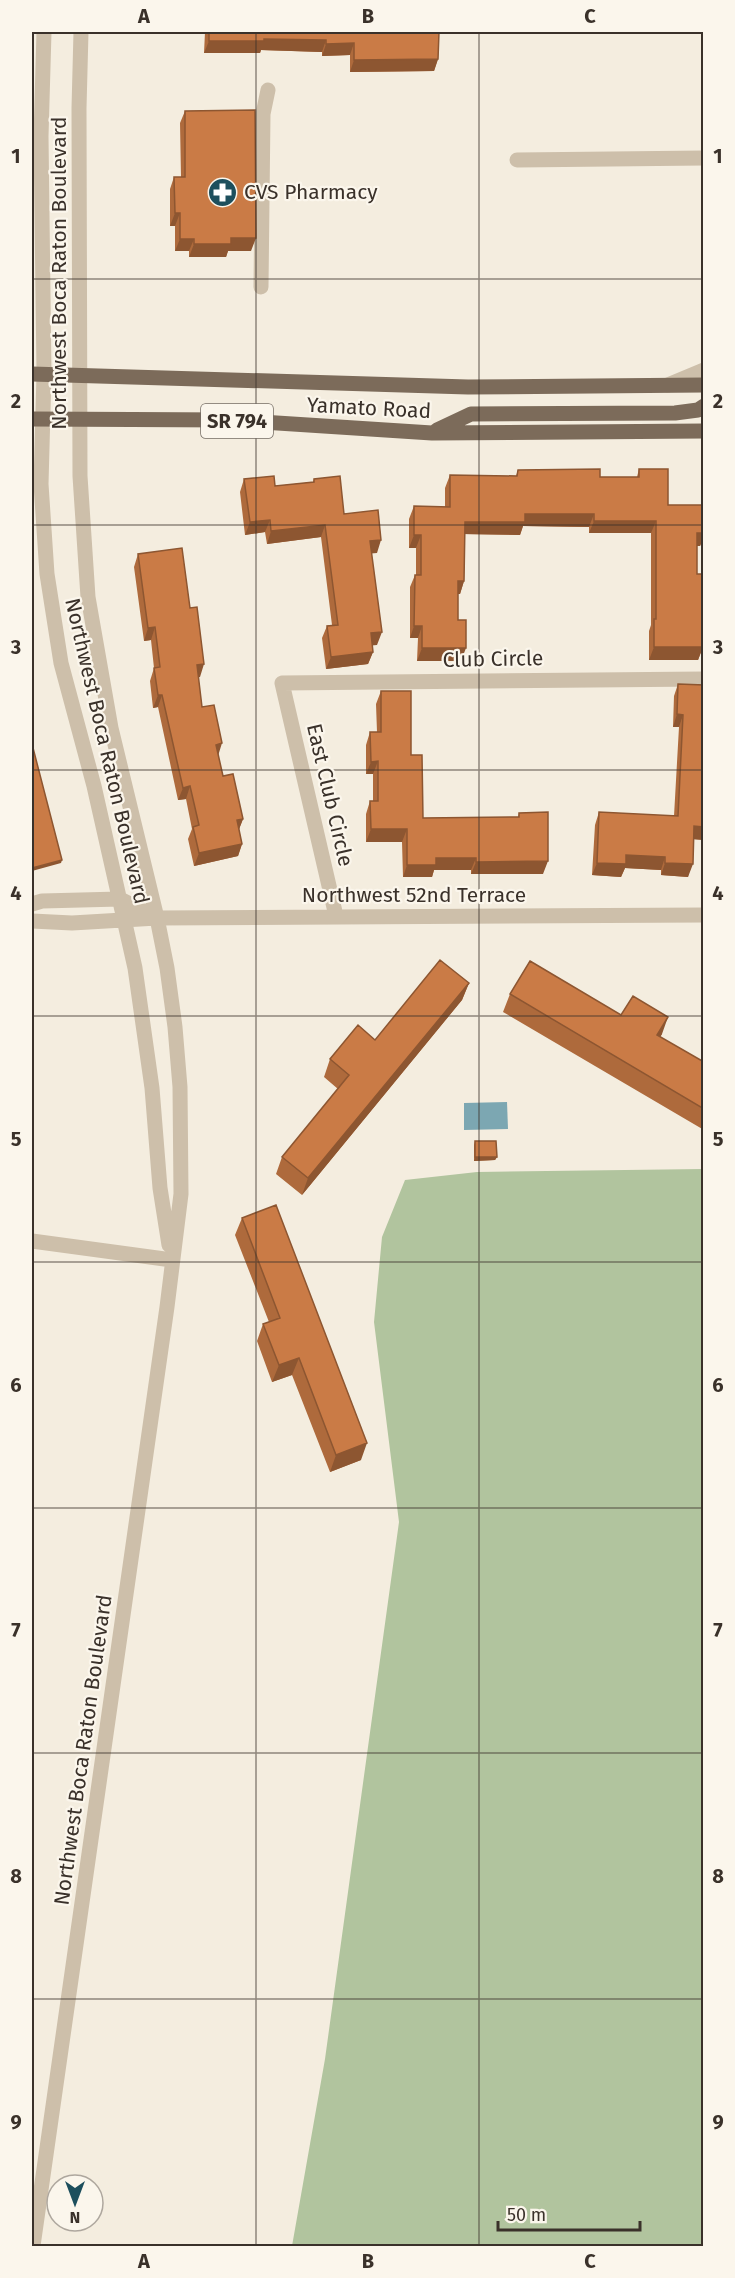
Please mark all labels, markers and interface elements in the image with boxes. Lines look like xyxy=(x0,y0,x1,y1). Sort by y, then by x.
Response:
text: A xyxy=(137,4,151,28)
text: B xyxy=(362,4,374,28)
text: C xyxy=(584,4,596,28)
street label: Northwest Boca Raton Boulevard xyxy=(46,116,72,430)
text: 1 xyxy=(11,144,21,168)
text: 1 xyxy=(713,144,723,168)
pharmacy icon: CVS Pharmacy xyxy=(207,176,239,208)
place label: CVS Pharmacy xyxy=(244,179,378,205)
text: 2 xyxy=(11,389,21,413)
text: 2 xyxy=(713,389,723,413)
street label: Yamato Road xyxy=(306,392,432,424)
road number: SR 794 xyxy=(201,404,273,438)
street label: Northwest Boca Raton Boulevard xyxy=(59,595,155,907)
text: 3 xyxy=(10,635,21,659)
text: 3 xyxy=(712,635,723,659)
street label: Club Circle xyxy=(442,645,544,673)
street label: East Club Circle xyxy=(301,721,359,869)
text: 4 xyxy=(10,881,22,905)
text: 4 xyxy=(712,881,724,905)
street label: Northwest 52nd Terrace xyxy=(302,882,526,908)
text: 5 xyxy=(11,1127,22,1151)
text: 5 xyxy=(713,1127,724,1151)
text: 6 xyxy=(10,1373,22,1397)
text: 6 xyxy=(712,1373,724,1397)
street label: Northwest Boca Raton Boulevard xyxy=(48,1593,118,1907)
text: 7 xyxy=(11,1618,21,1642)
text: 7 xyxy=(713,1618,723,1642)
text: 8 xyxy=(10,1864,22,1888)
text: 8 xyxy=(712,1864,724,1888)
text: 9 xyxy=(10,2110,22,2134)
text: 9 xyxy=(712,2110,724,2134)
north arrow xyxy=(45,2173,105,2233)
scale bar xyxy=(498,2194,640,2232)
text: 50 m xyxy=(507,2204,546,2226)
text: N xyxy=(70,2208,80,2227)
text: A xyxy=(137,2249,151,2273)
text: B xyxy=(362,2249,374,2273)
text: C xyxy=(584,2249,596,2273)

